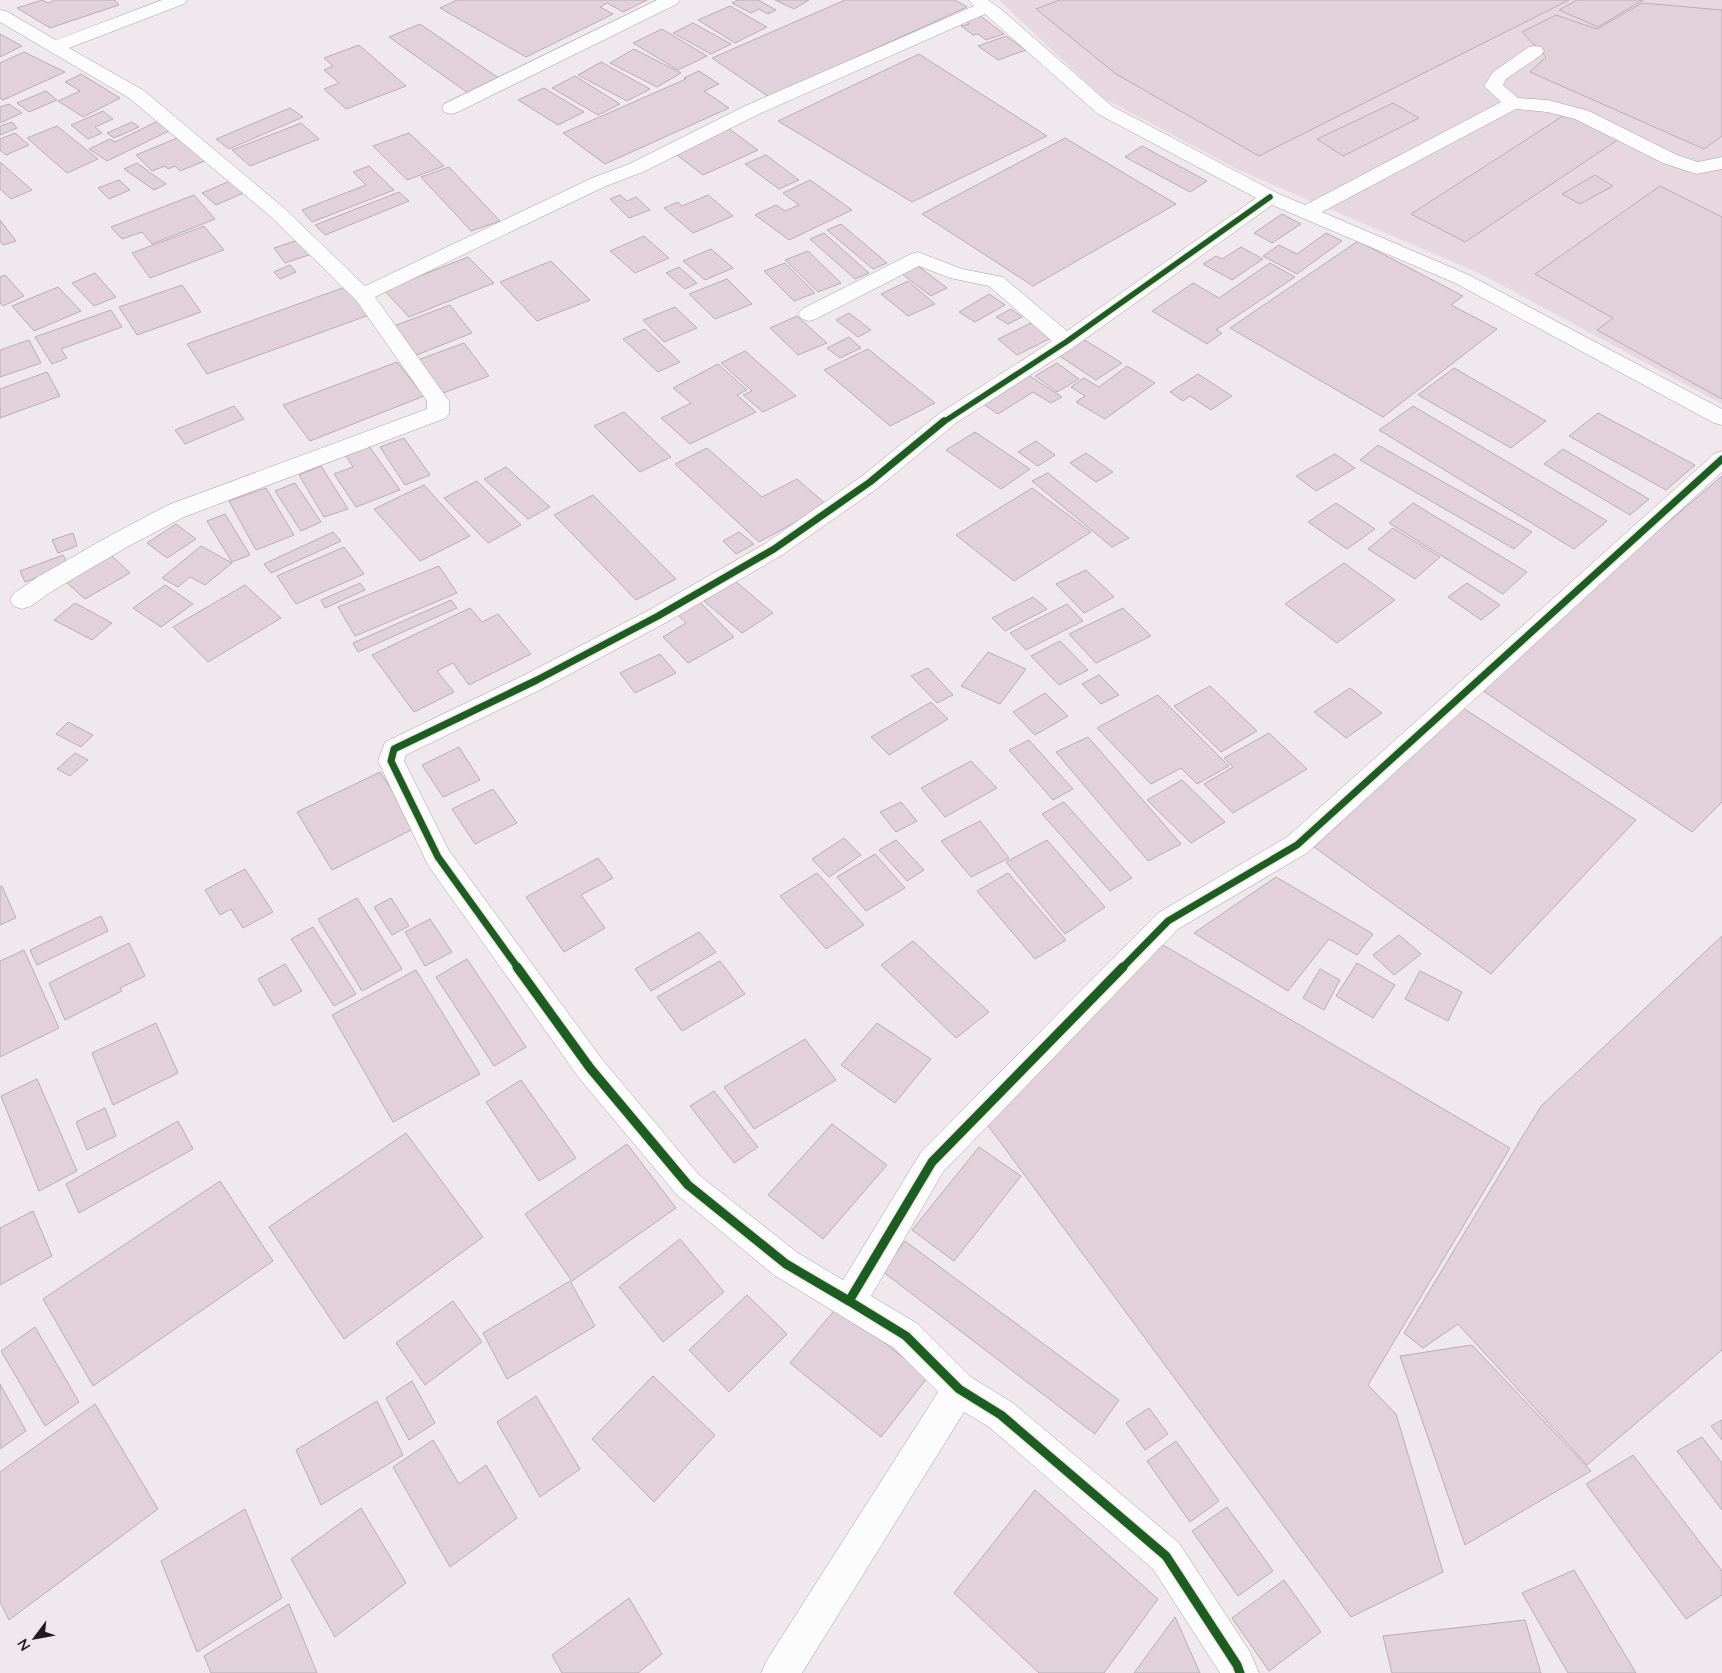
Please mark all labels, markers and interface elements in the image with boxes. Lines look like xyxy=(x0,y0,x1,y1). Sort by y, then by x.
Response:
north arrow xyxy=(10,1613,60,1663)
text: N xyxy=(13,1636,34,1654)

